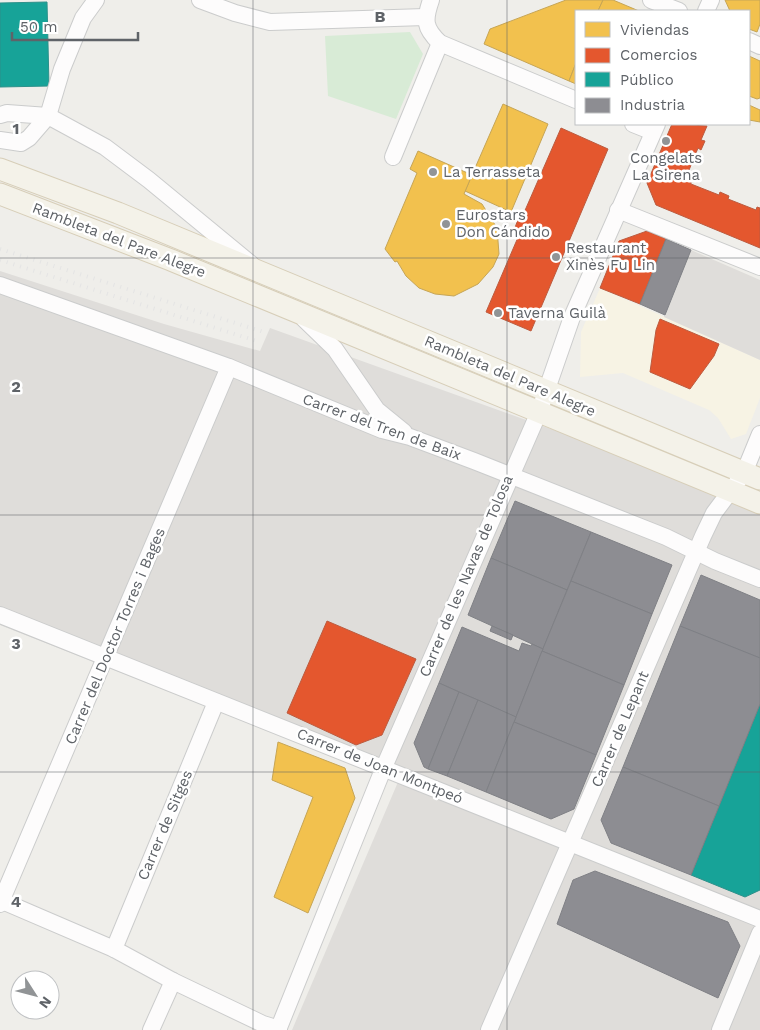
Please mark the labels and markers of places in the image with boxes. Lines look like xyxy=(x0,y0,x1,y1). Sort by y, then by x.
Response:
marker: Congelats La Sirena xyxy=(660,135,672,147)
place label: Congelats La Sirena xyxy=(630,149,702,184)
place label: La Terrasseta xyxy=(443,163,541,181)
marker: La Terrasseta xyxy=(427,166,439,178)
place label: Eurostars Don Cándido xyxy=(456,206,550,241)
marker: Eurostars Don Cándido xyxy=(440,218,452,230)
place label: Restaurant Xinès Fu Lin xyxy=(566,239,655,274)
marker: Restaurant Xinès Fu Lin xyxy=(550,251,562,263)
place label: Taverna Guilà xyxy=(508,304,607,322)
marker: Taverna Guilà xyxy=(492,307,504,319)

